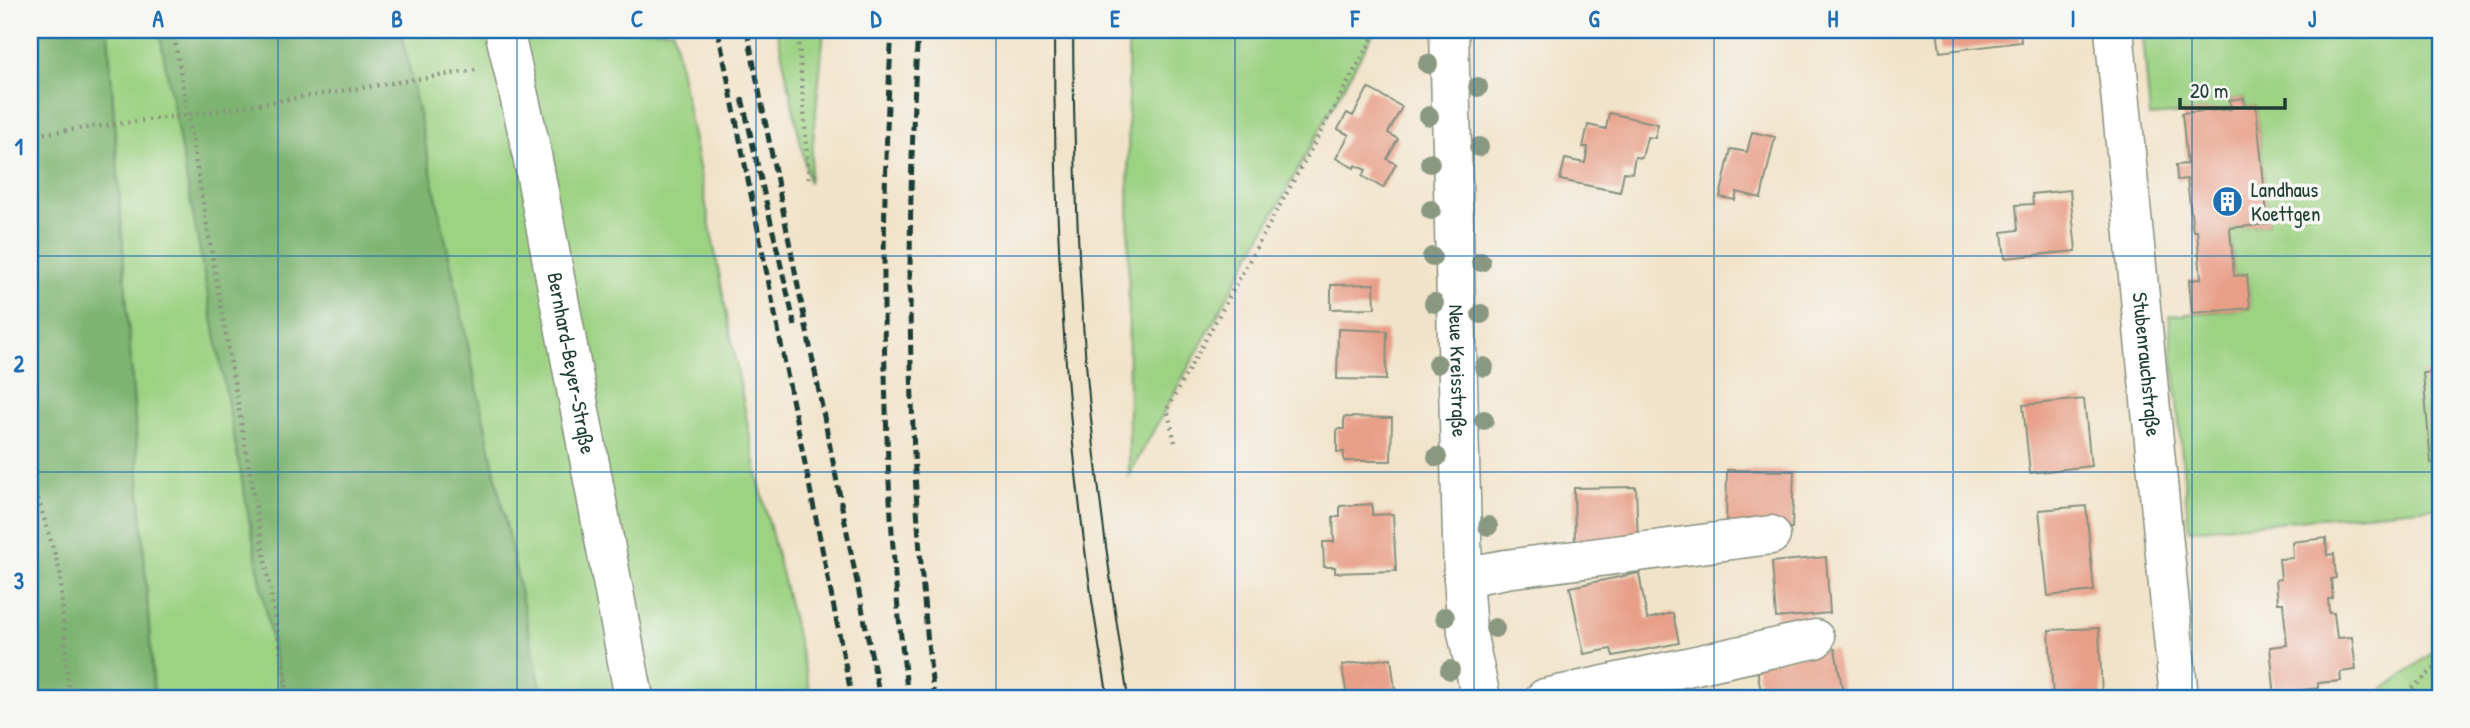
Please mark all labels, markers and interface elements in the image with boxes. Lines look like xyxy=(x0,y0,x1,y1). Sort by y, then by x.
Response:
text: A xyxy=(152,3,164,34)
text: B xyxy=(391,3,403,34)
text: C xyxy=(631,3,643,34)
text: D xyxy=(871,3,883,34)
text: E xyxy=(1110,3,1121,34)
text: F xyxy=(1350,3,1361,34)
text: G xyxy=(1588,3,1600,34)
text: H xyxy=(1828,3,1839,34)
text: I xyxy=(2070,3,2076,34)
text: J xyxy=(2308,3,2317,34)
scale bar xyxy=(2180,66,2284,110)
text: 20 m xyxy=(2190,76,2228,105)
text: 1 xyxy=(15,131,23,162)
place label: Landhaus Koettgen xyxy=(2251,175,2320,228)
building icon: Landhaus Koettgen xyxy=(2211,185,2245,219)
street label: Bernhard-Beyer-Straße xyxy=(540,270,603,456)
street label: Stubenrauchstraße xyxy=(2126,291,2168,438)
street label: Neue Kreisstraße xyxy=(1442,304,1474,437)
text: 2 xyxy=(14,348,25,379)
text: 3 xyxy=(14,565,24,596)

